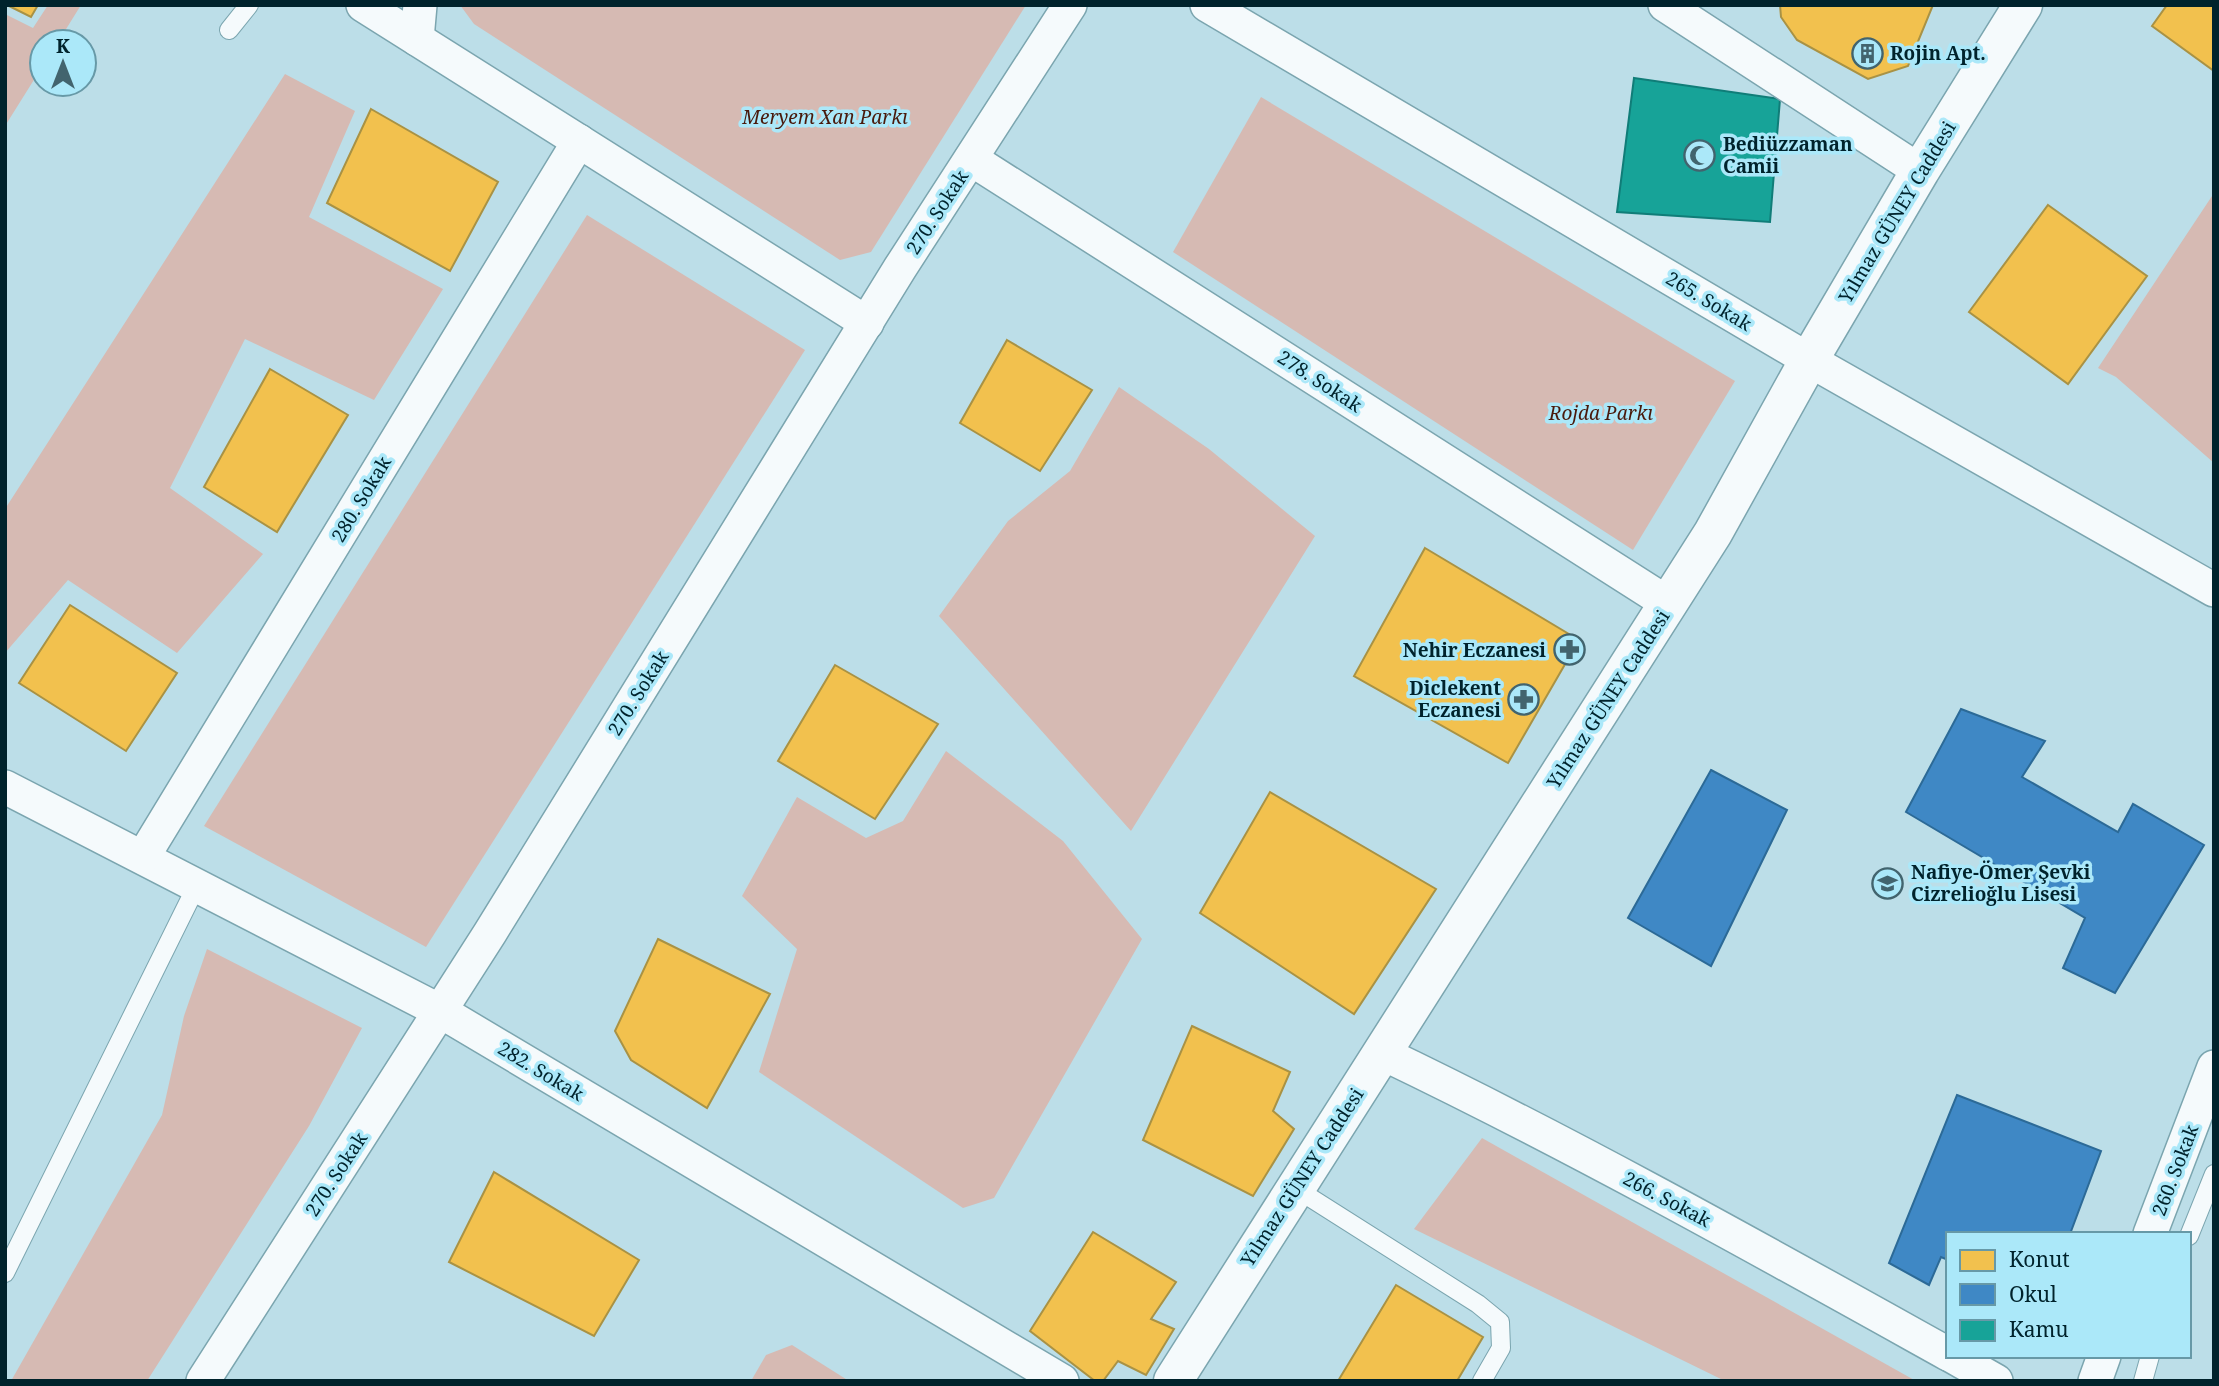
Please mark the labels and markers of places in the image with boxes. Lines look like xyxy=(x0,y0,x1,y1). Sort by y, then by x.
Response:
building icon: Rojin Apt. xyxy=(1850,36,1884,70)
place label: Rojin Apt. xyxy=(1890,40,1986,66)
place label: Bediüzzaman Camii xyxy=(1723,131,1853,179)
mosque icon: Bediüzzaman Camii xyxy=(1683,138,1717,172)
pharmacy icon: Nehir Eczanesi xyxy=(1552,633,1586,667)
place label: Nehir Eczanesi xyxy=(1403,637,1546,663)
place label: Diclekent Eczanesi xyxy=(1409,675,1501,723)
pharmacy icon: Diclekent Eczanesi xyxy=(1507,682,1541,716)
place label: Nafiye-Ömer Şevki Cizrelioğlu Lisesi xyxy=(1911,859,2091,907)
school or university icon: Nafiye-Ömer Şevki Cizrelioğlu Lisesi xyxy=(1871,866,1905,900)

